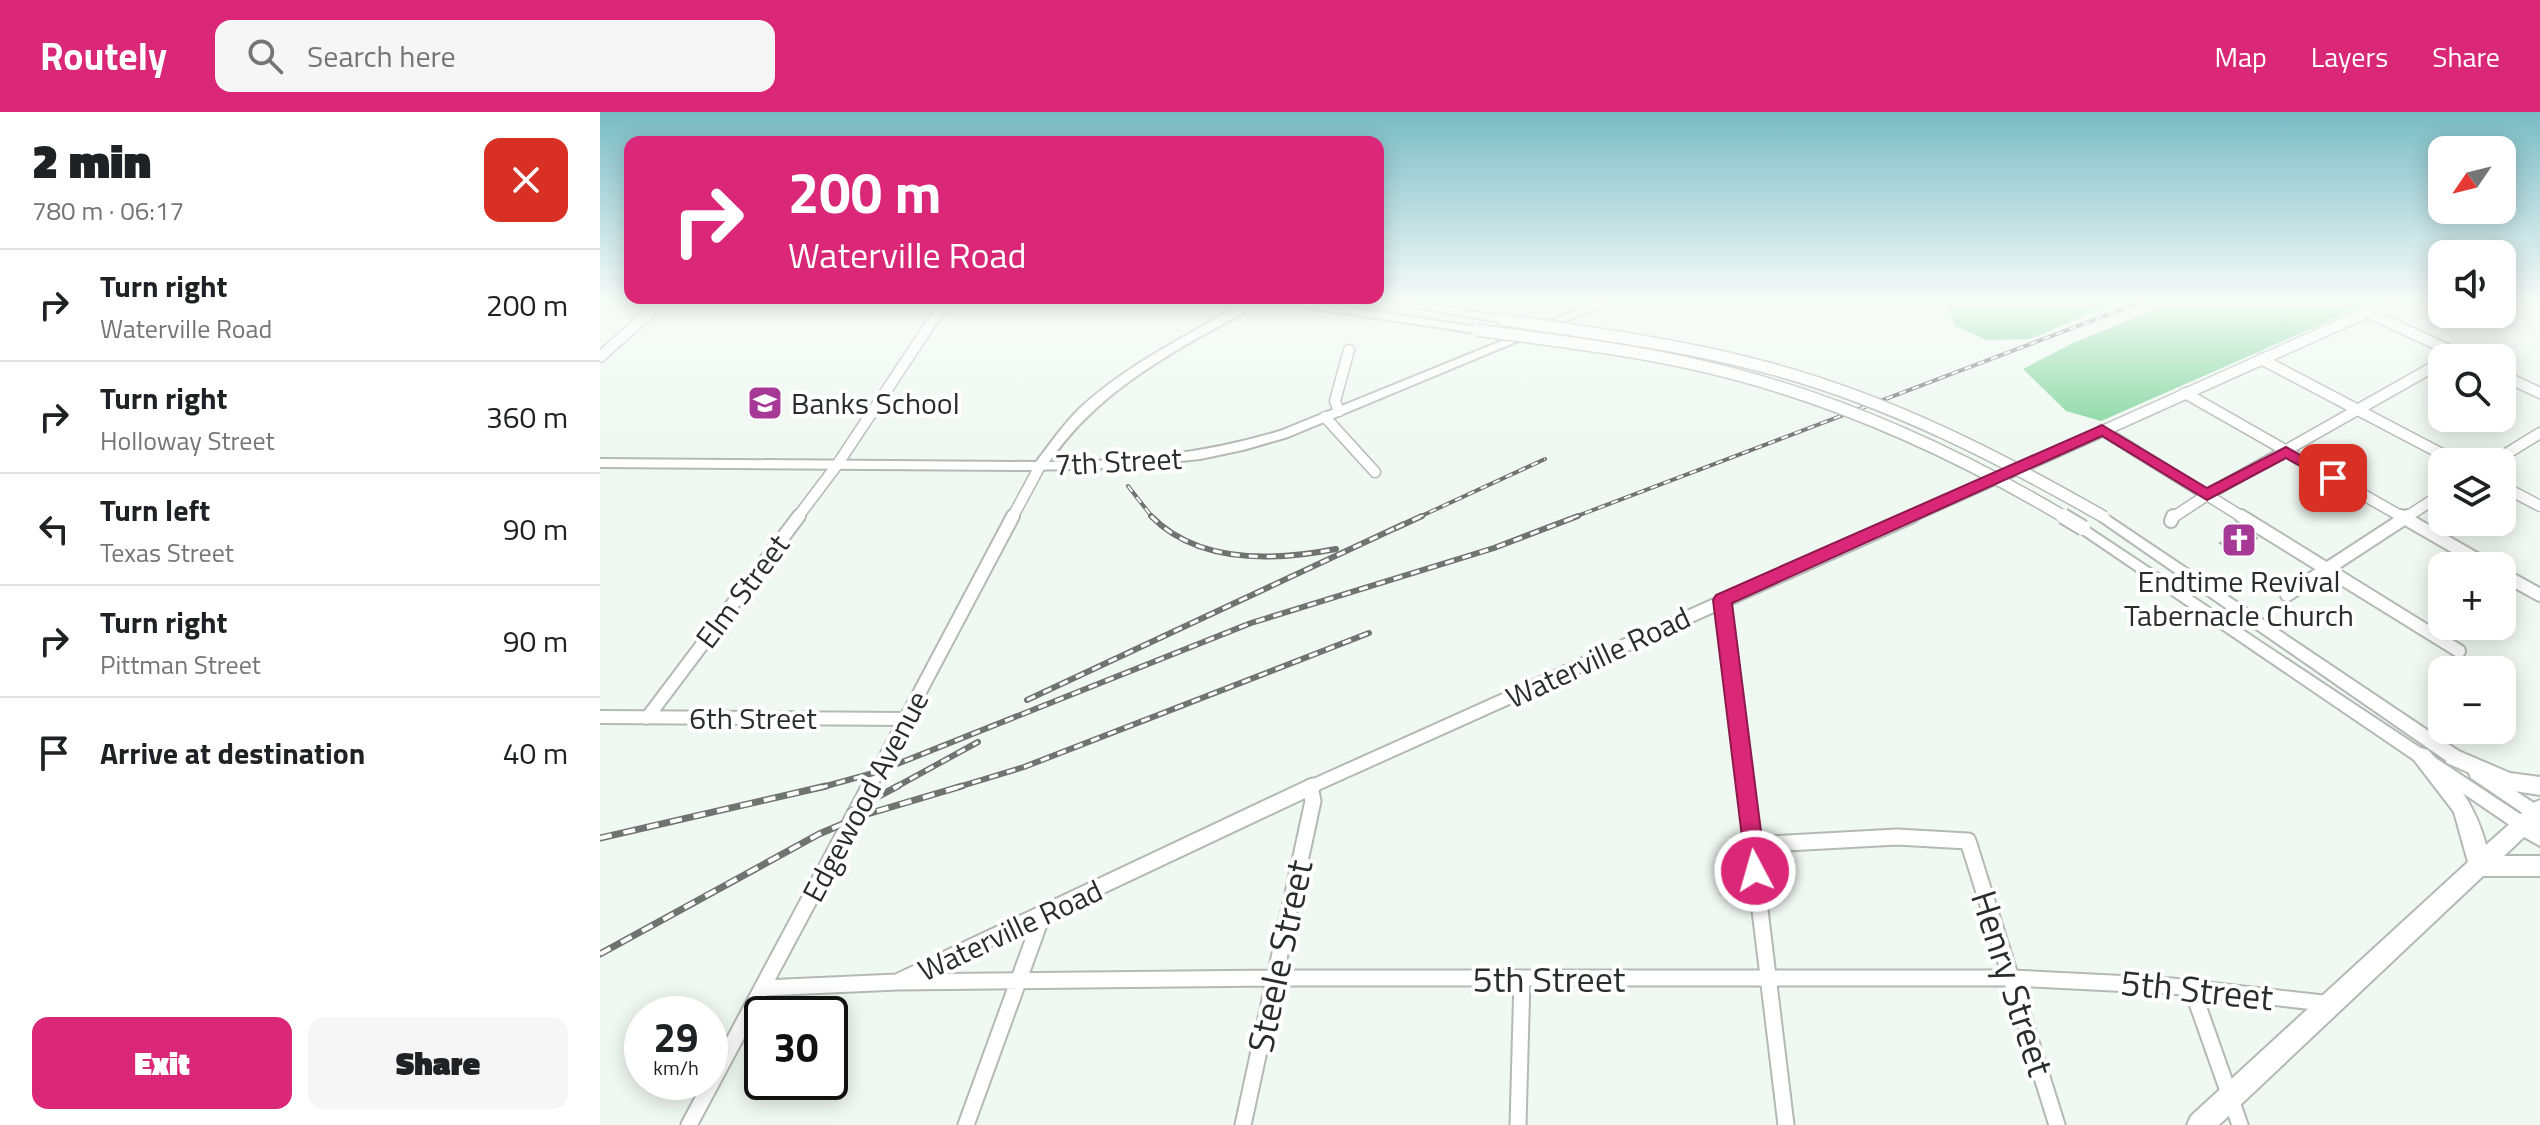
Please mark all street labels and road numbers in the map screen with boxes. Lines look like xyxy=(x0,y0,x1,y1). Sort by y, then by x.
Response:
street label: 7th Street xyxy=(1053,435,1183,487)
street label: Elm Street xyxy=(684,524,801,658)
street label: Waterville Road xyxy=(1498,594,1698,720)
street label: Edgewood Avenue xyxy=(790,682,940,910)
street label: 6th Street xyxy=(689,695,817,741)
street label: Steele Street xyxy=(1232,854,1326,1057)
street label: Waterville Road xyxy=(910,867,1110,993)
street label: Henry Street xyxy=(1957,883,2069,1083)
street label: 5th Street xyxy=(1473,951,1626,1006)
street label: 5th Street xyxy=(2118,954,2276,1024)

